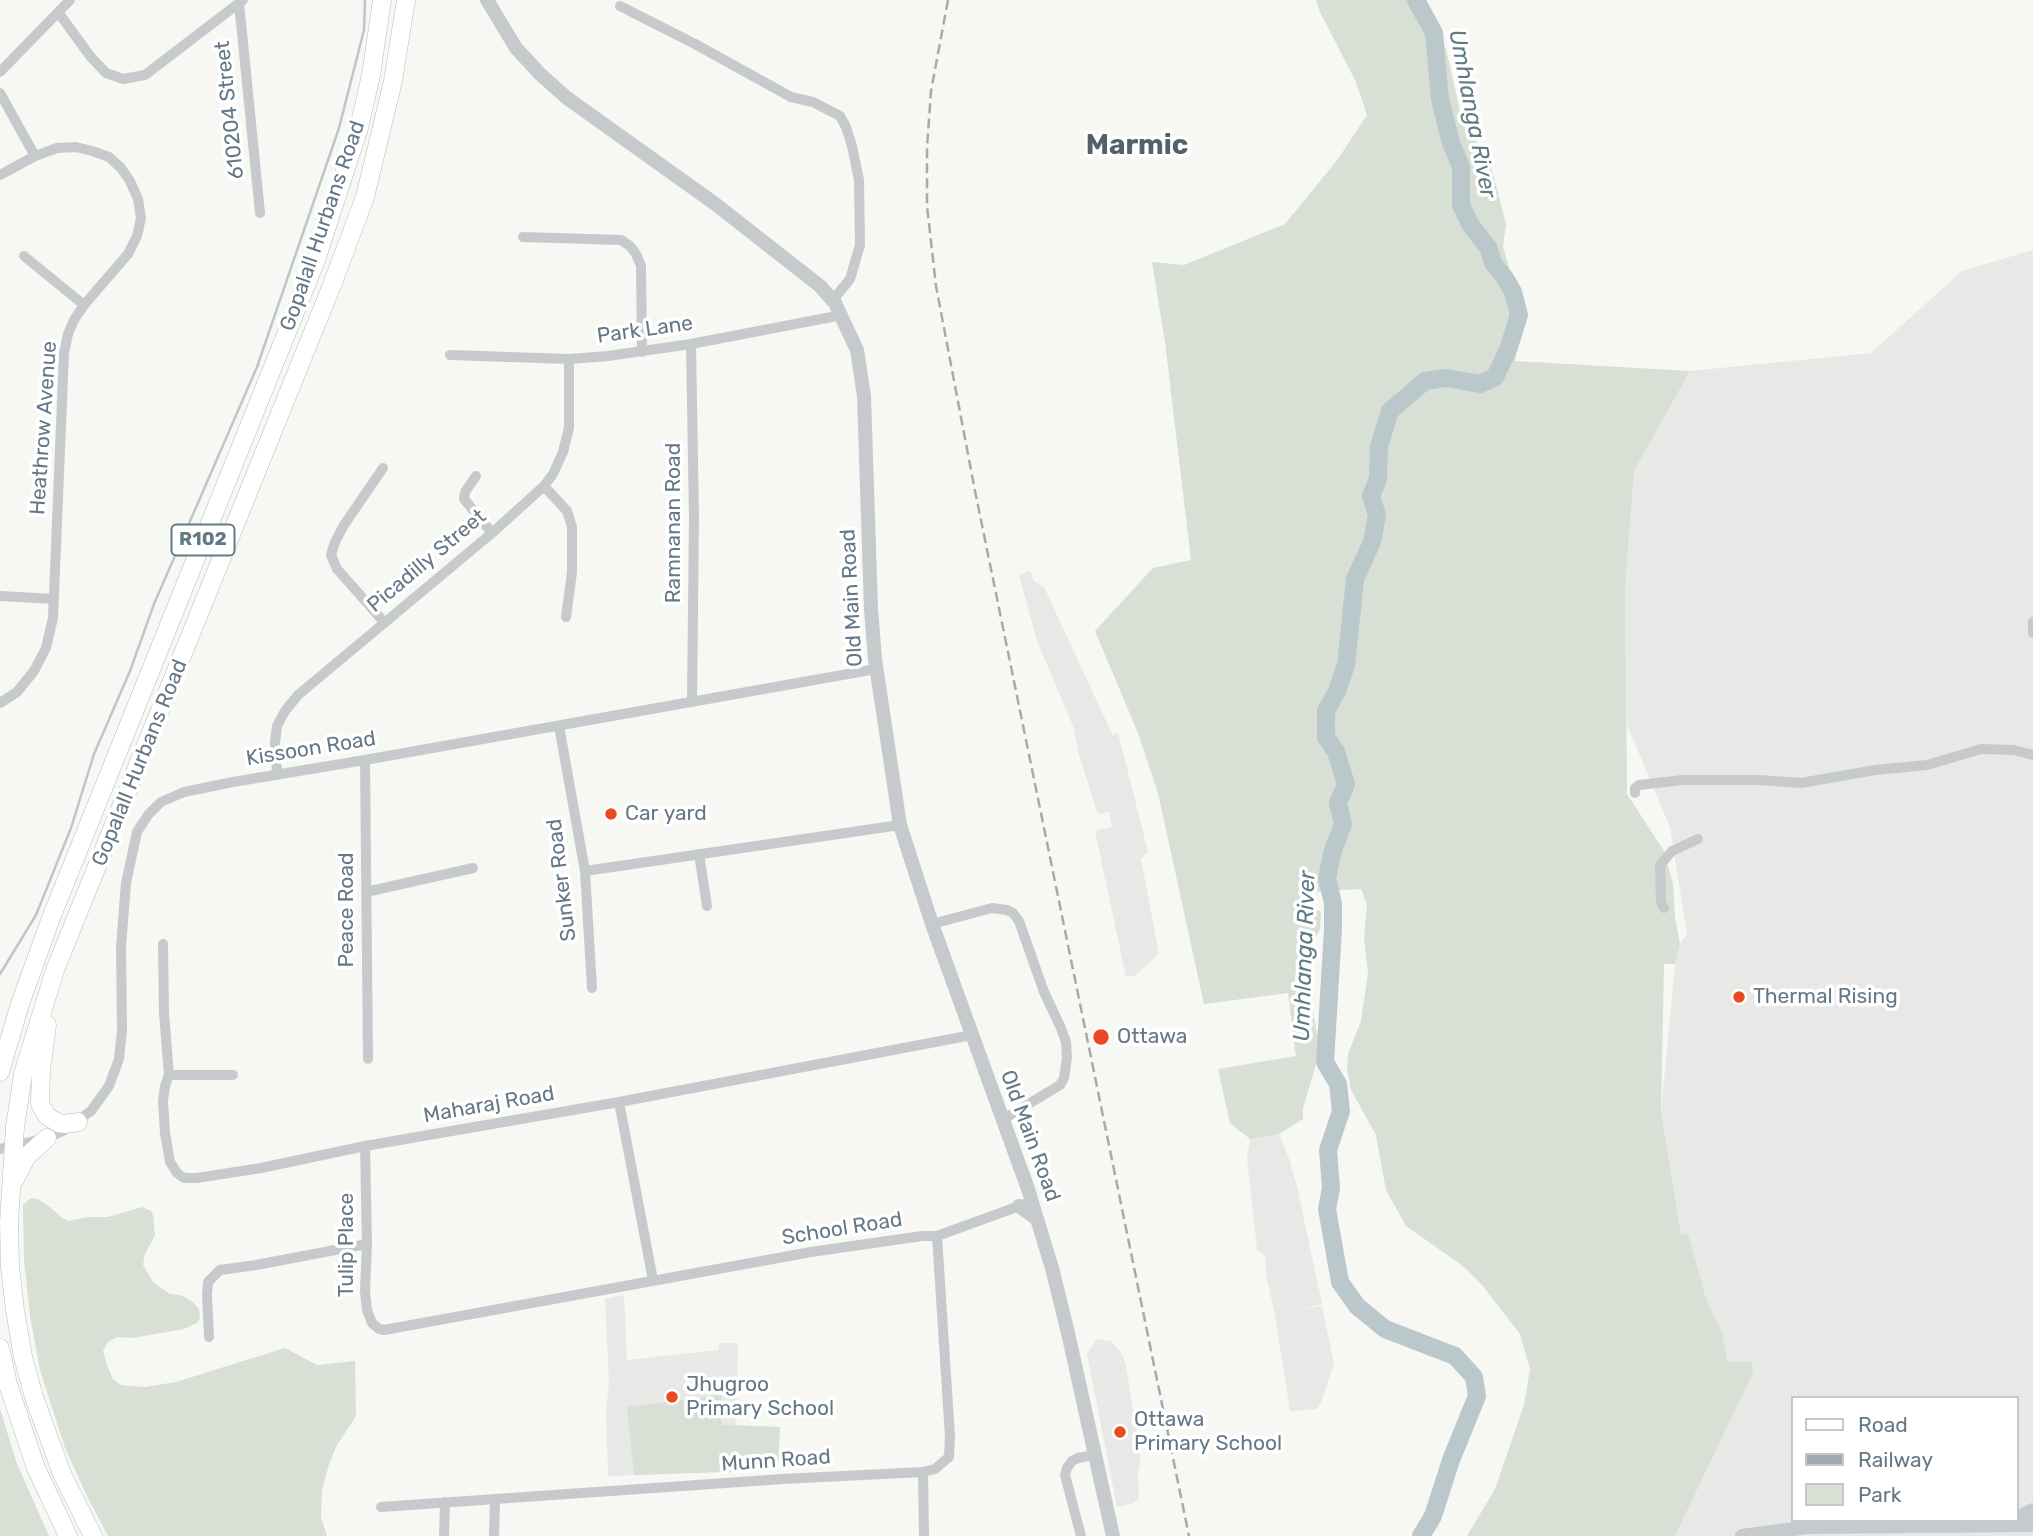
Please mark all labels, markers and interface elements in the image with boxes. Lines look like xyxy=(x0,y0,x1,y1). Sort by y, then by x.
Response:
water label: Umhlanga River xyxy=(1442,27,1502,201)
street label: 610204 Street xyxy=(210,40,250,180)
street label: Gopalall Hurbans Road xyxy=(275,118,371,334)
district label: Marmic xyxy=(1086,129,1188,163)
street label: Park Lane xyxy=(595,311,695,349)
street label: Heathrow Avenue xyxy=(25,340,63,516)
street label: Ramnanan Road xyxy=(661,443,687,603)
street label: Picadilly Street xyxy=(363,504,491,618)
road number: R102 xyxy=(172,524,234,555)
street label: Old Main Road xyxy=(836,528,868,668)
street label: Gopalall Hurbans Road xyxy=(87,656,193,870)
street label: Kissoon Road xyxy=(244,726,378,772)
place label: Car yard xyxy=(625,801,707,827)
marker: Car yard xyxy=(603,806,619,822)
street label: Sunker Road xyxy=(542,817,582,943)
street label: Peace Road xyxy=(334,853,360,967)
water label: Umhlanga River xyxy=(1288,870,1322,1042)
place label: Thermal Rising xyxy=(1753,984,1898,1010)
marker: Thermal Rising xyxy=(1731,989,1747,1005)
place label: Ottawa xyxy=(1117,1024,1187,1050)
marker: Ottawa xyxy=(1091,1027,1111,1047)
street label: Old Main Road xyxy=(995,1067,1065,1205)
street label: Maharaj Road xyxy=(422,1081,556,1129)
street label: Tulip Place xyxy=(334,1193,360,1297)
street label: School Road xyxy=(780,1207,904,1251)
place label: Jhugroo Primary School xyxy=(686,1372,834,1422)
marker: Jhugroo Primary School xyxy=(664,1389,680,1405)
legend xyxy=(1792,1396,2019,1522)
place label: Ottawa Primary School xyxy=(1134,1407,1282,1457)
text: Road xyxy=(1858,1412,1908,1437)
marker: Ottawa Primary School xyxy=(1112,1424,1128,1440)
street label: Munn Road xyxy=(720,1445,832,1477)
text: Railway xyxy=(1858,1447,1933,1472)
text: Park xyxy=(1858,1482,1902,1507)

